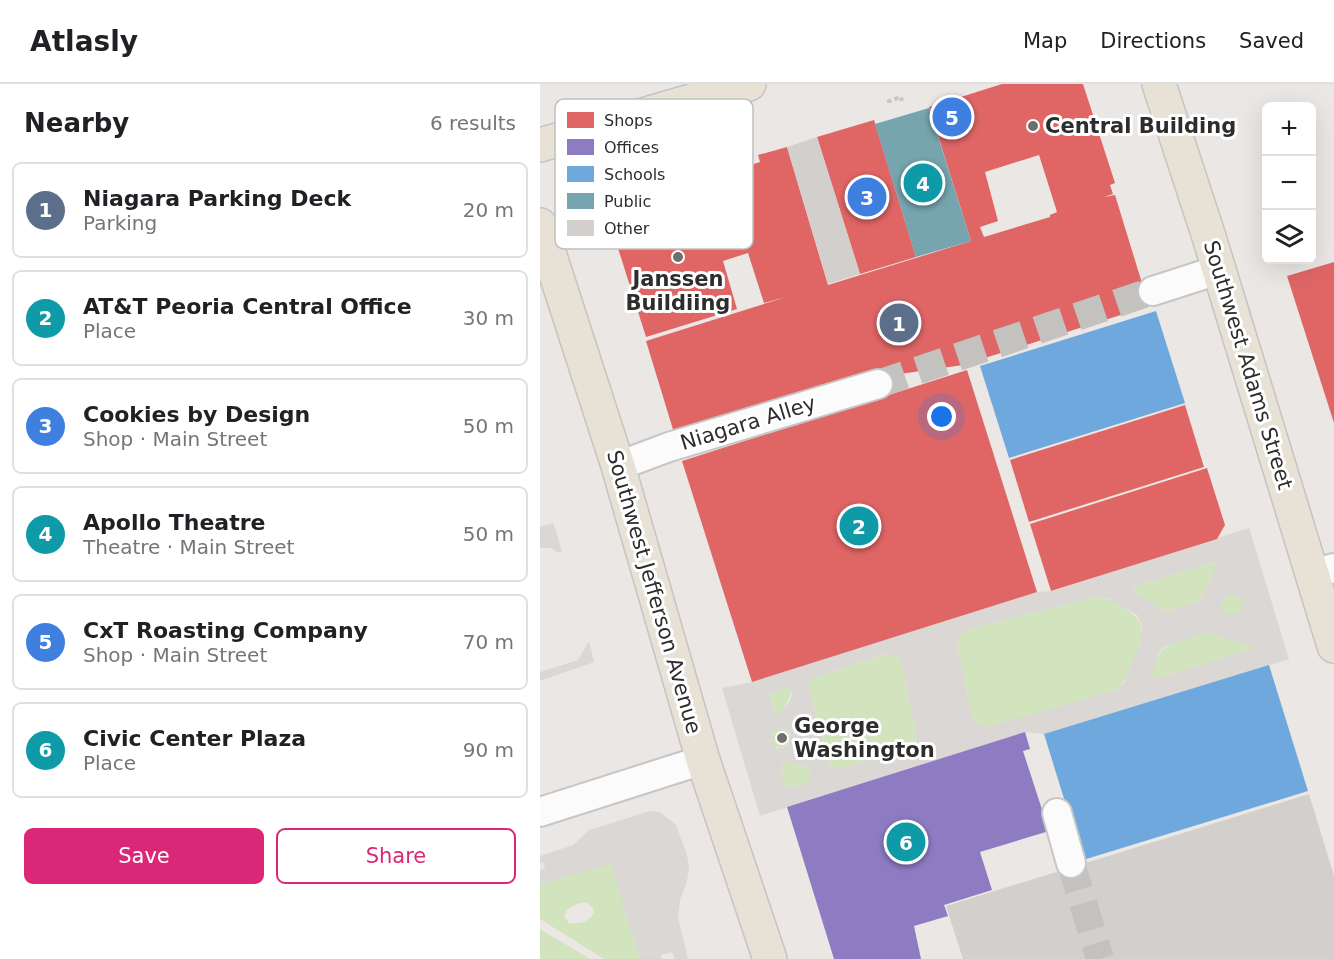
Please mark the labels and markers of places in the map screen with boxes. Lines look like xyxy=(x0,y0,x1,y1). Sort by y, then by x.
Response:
pin: 5 xyxy=(932,94,972,140)
place label: Central Building xyxy=(1045,114,1236,138)
marker: Central Building xyxy=(1026,119,1040,133)
pin: 4 xyxy=(904,160,943,206)
pin: 3 xyxy=(848,174,886,220)
marker: Janssen Buildiing xyxy=(671,250,685,264)
place label: Janssen Buildiing xyxy=(626,267,730,315)
pin: 1 xyxy=(880,300,918,346)
pin: 2 xyxy=(840,504,878,548)
place label: George Washington xyxy=(794,714,935,762)
marker: George Washington xyxy=(775,731,789,745)
pin: 6 xyxy=(886,820,926,864)

